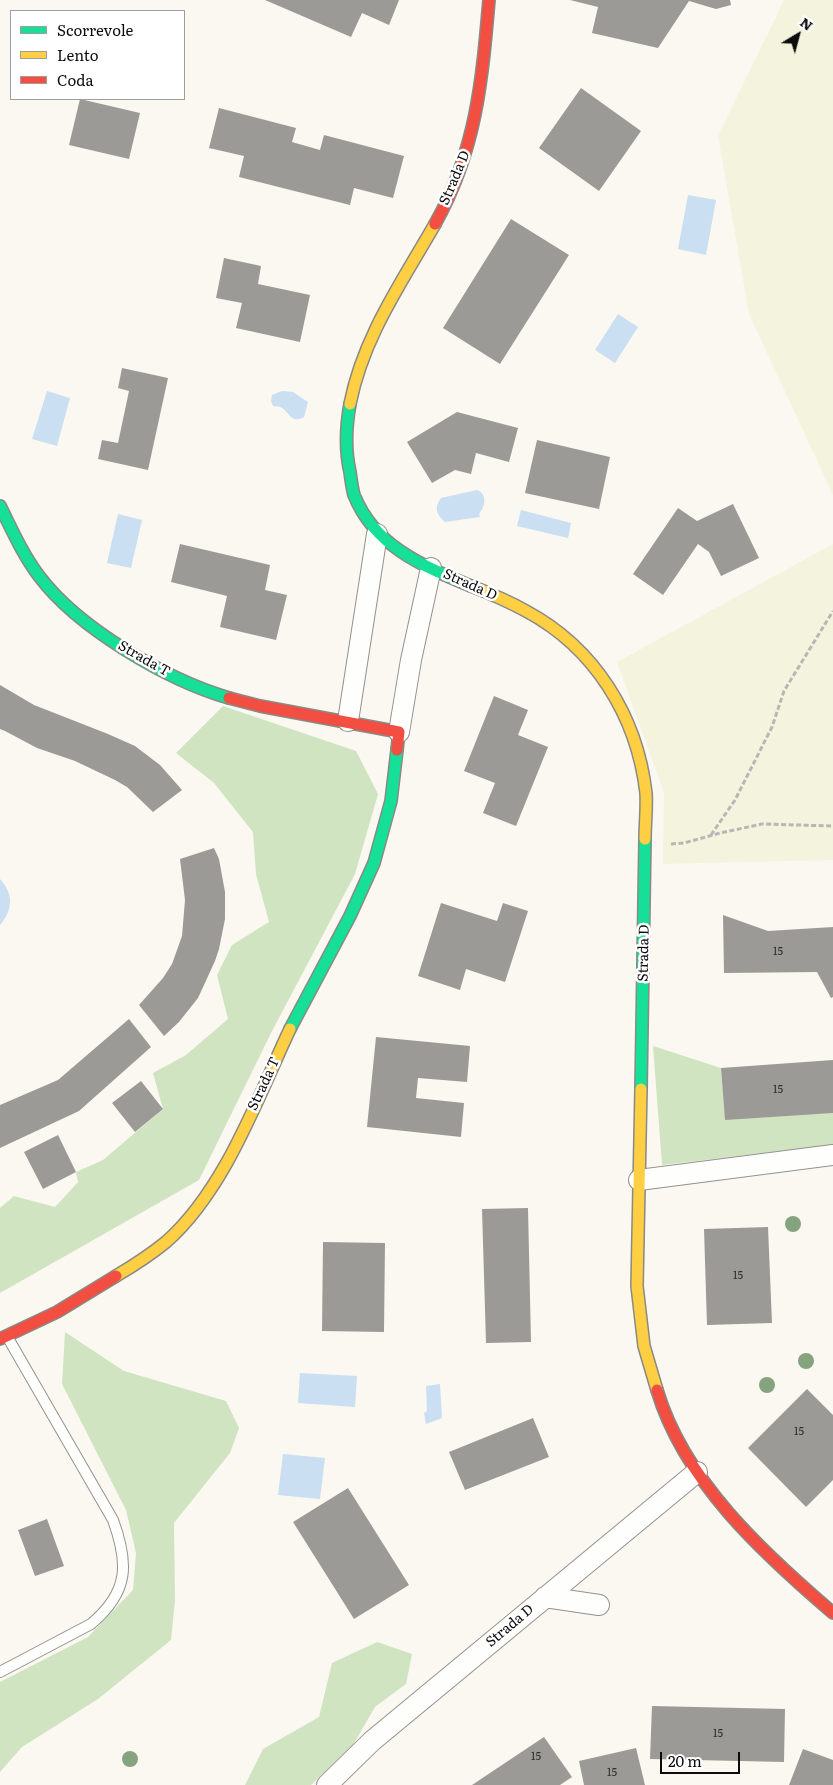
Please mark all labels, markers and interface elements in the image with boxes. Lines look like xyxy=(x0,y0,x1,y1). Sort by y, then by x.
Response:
legend xyxy=(10,10,185,100)
north arrow xyxy=(773,10,823,60)
text: N xyxy=(796,11,818,35)
text: Scorrevole xyxy=(57,18,133,41)
text: Lento xyxy=(57,43,98,66)
text: Coda xyxy=(57,68,94,91)
street label: Strada D xyxy=(436,148,474,208)
street label: Strada D xyxy=(440,566,500,604)
street label: Strada T xyxy=(115,637,173,681)
street label: Strada D xyxy=(635,924,653,982)
house number: 15 xyxy=(773,945,783,959)
street label: Strada T xyxy=(244,1055,284,1113)
house number: 15 xyxy=(773,1083,783,1097)
house number: 15 xyxy=(733,1269,743,1283)
house number: 15 xyxy=(794,1425,804,1439)
street label: Strada D xyxy=(483,1601,537,1651)
house number: 15 xyxy=(713,1727,723,1741)
scale bar xyxy=(663,1742,743,1774)
text: 20 m xyxy=(668,1749,702,1772)
house number: 15 xyxy=(531,1750,541,1764)
house number: 15 xyxy=(607,1766,617,1780)

